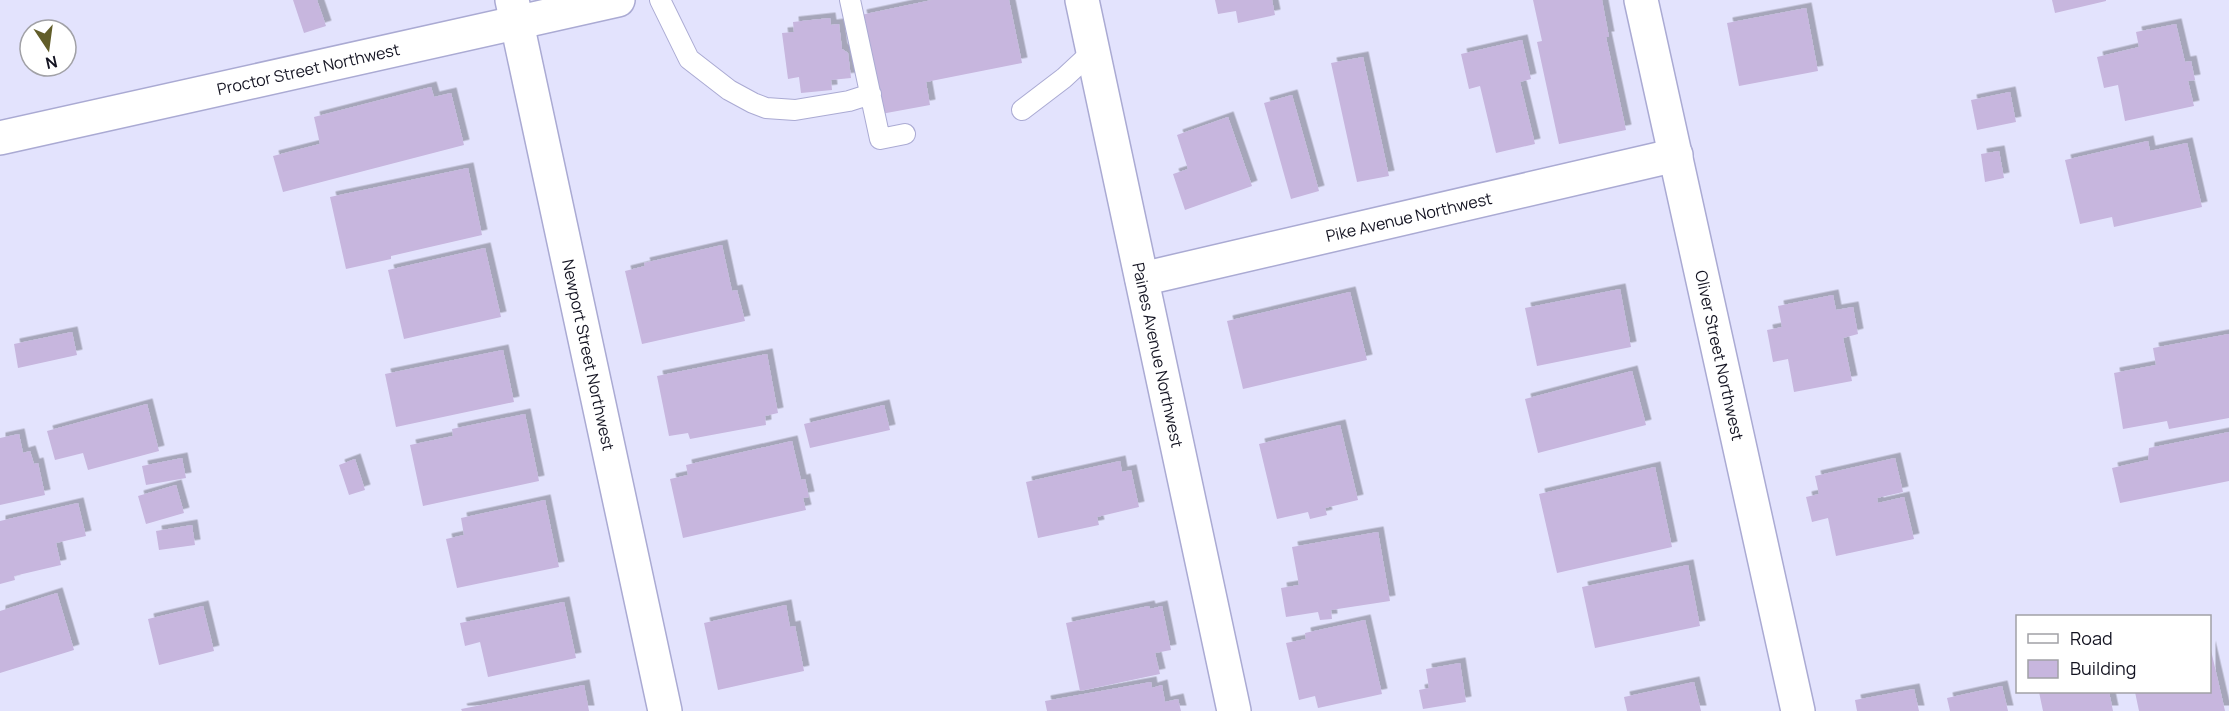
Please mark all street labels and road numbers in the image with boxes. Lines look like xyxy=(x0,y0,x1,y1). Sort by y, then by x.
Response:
street label: Proctor Street Northwest xyxy=(215,38,402,100)
street label: Pike Avenue Northwest xyxy=(1324,187,1494,247)
street label: Newport Street Northwest xyxy=(557,257,620,453)
street label: Paines Avenue Northwest xyxy=(1127,260,1188,450)
street label: Oliver Street Northwest xyxy=(1690,268,1749,443)

